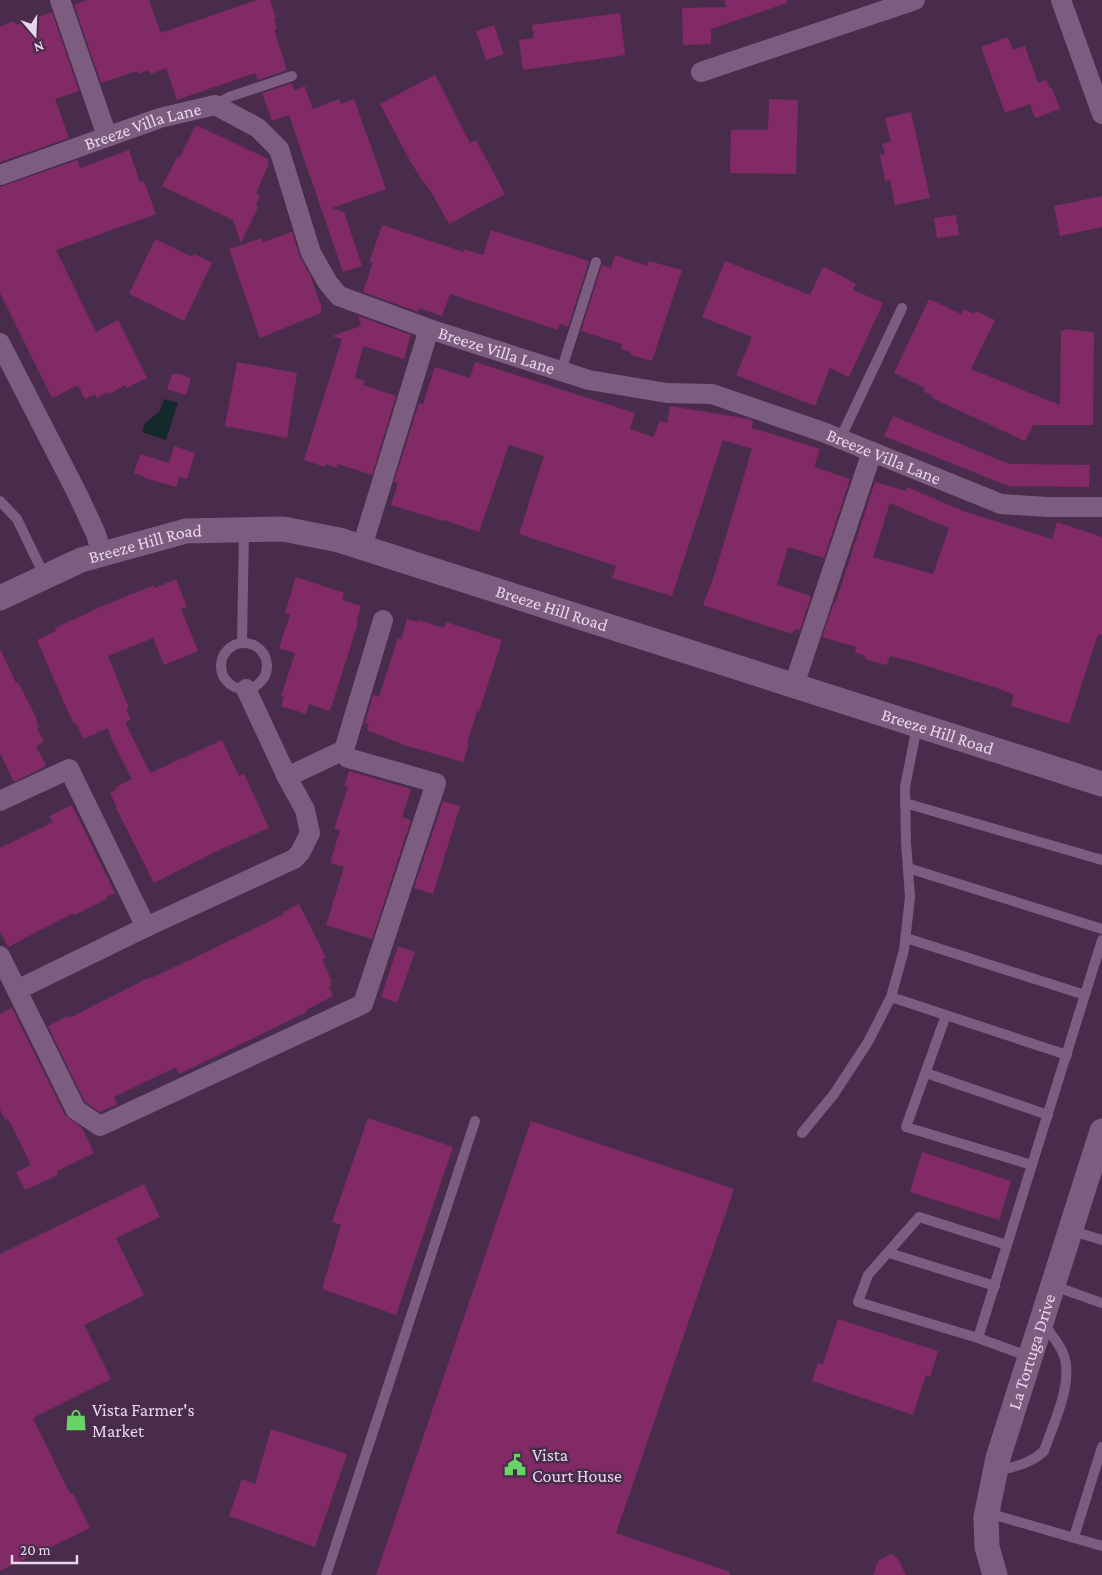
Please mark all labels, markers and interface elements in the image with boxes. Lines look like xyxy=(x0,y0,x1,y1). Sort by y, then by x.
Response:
north arrow xyxy=(10,10,60,60)
text: N xyxy=(32,38,46,57)
street label: Breeze Villa Lane xyxy=(82,99,203,154)
street label: Breeze Villa Lane xyxy=(436,323,558,379)
street label: Breeze Villa Lane xyxy=(824,425,944,489)
street label: Breeze Hill Road xyxy=(86,521,203,567)
street label: Breeze Hill Road xyxy=(493,581,611,636)
street label: Breeze Hill Road xyxy=(879,704,997,759)
street label: La Tortuga Drive xyxy=(1004,1291,1060,1412)
place label: Vista Farmer's Market xyxy=(92,1400,195,1441)
shop icon: Vista Farmer's Market xyxy=(63,1407,89,1433)
place label: Vista Court House xyxy=(532,1445,622,1486)
public building icon: Vista Court House xyxy=(502,1452,528,1478)
scale bar xyxy=(12,1532,78,1564)
text: 20 m xyxy=(20,1542,51,1558)

